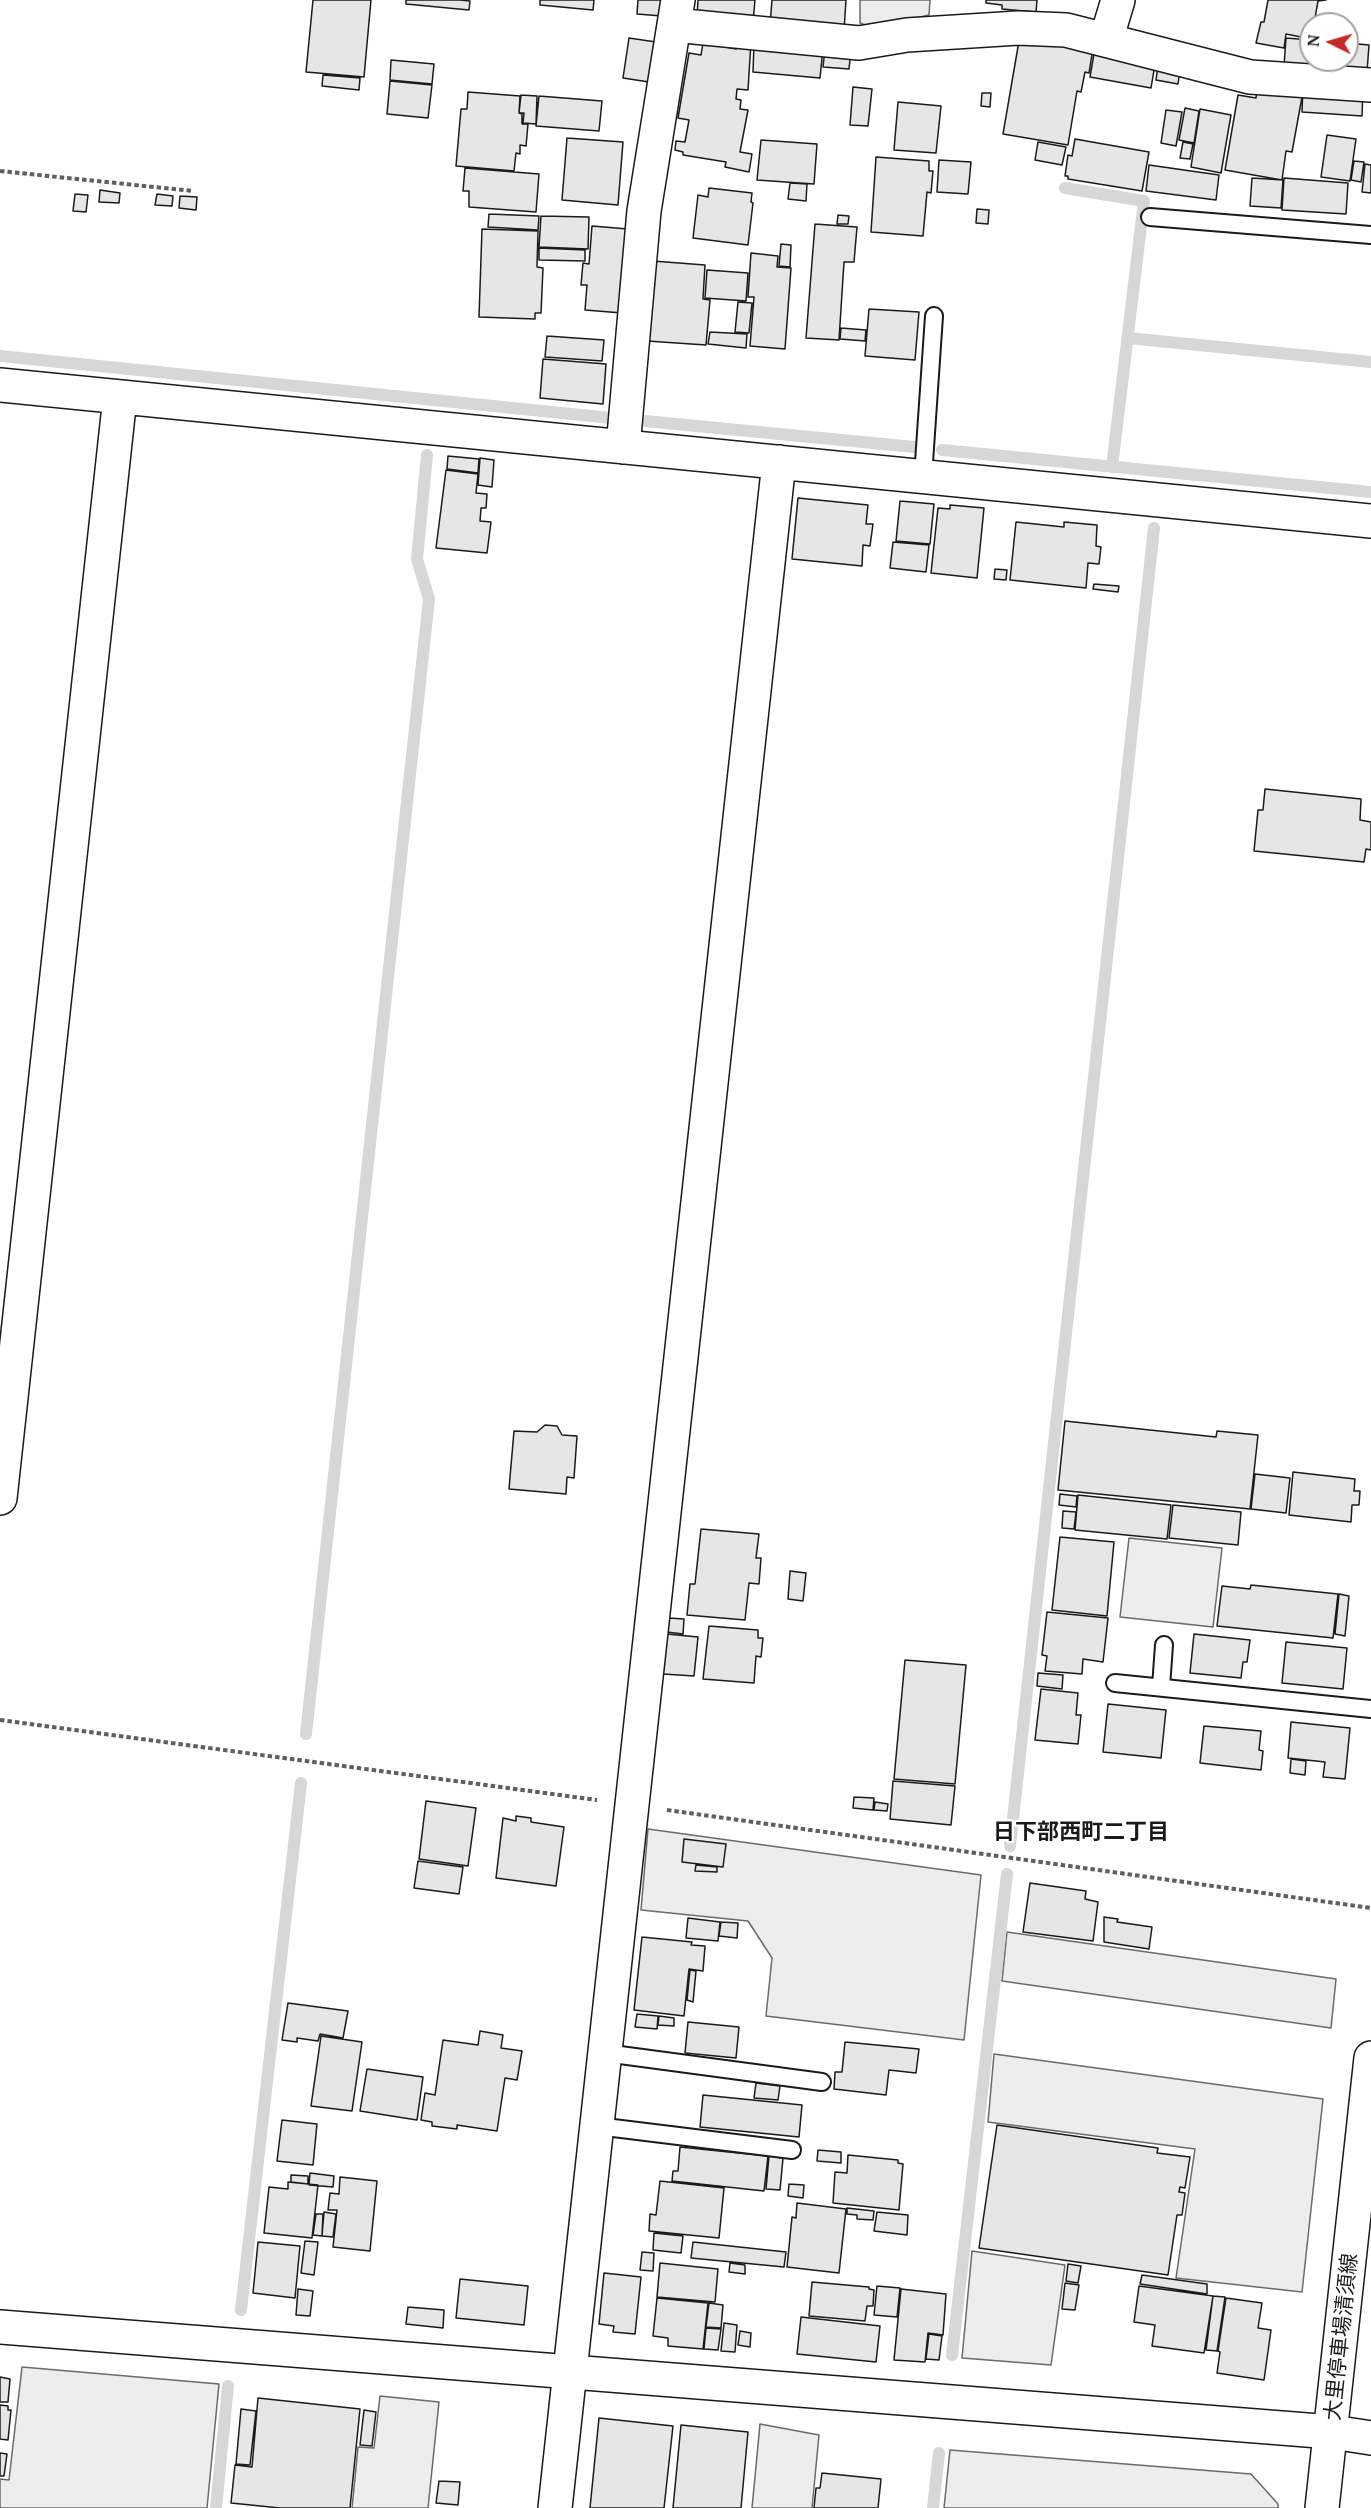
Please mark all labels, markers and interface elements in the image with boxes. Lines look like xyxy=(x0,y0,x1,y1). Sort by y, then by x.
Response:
north arrow xyxy=(1299,12,1359,72)
text: N xyxy=(1302,34,1325,48)
district label: 日下部西町二丁目 xyxy=(993,1820,1169,1846)
street label: 大里停車場清須線 xyxy=(1321,2252,1363,2422)

